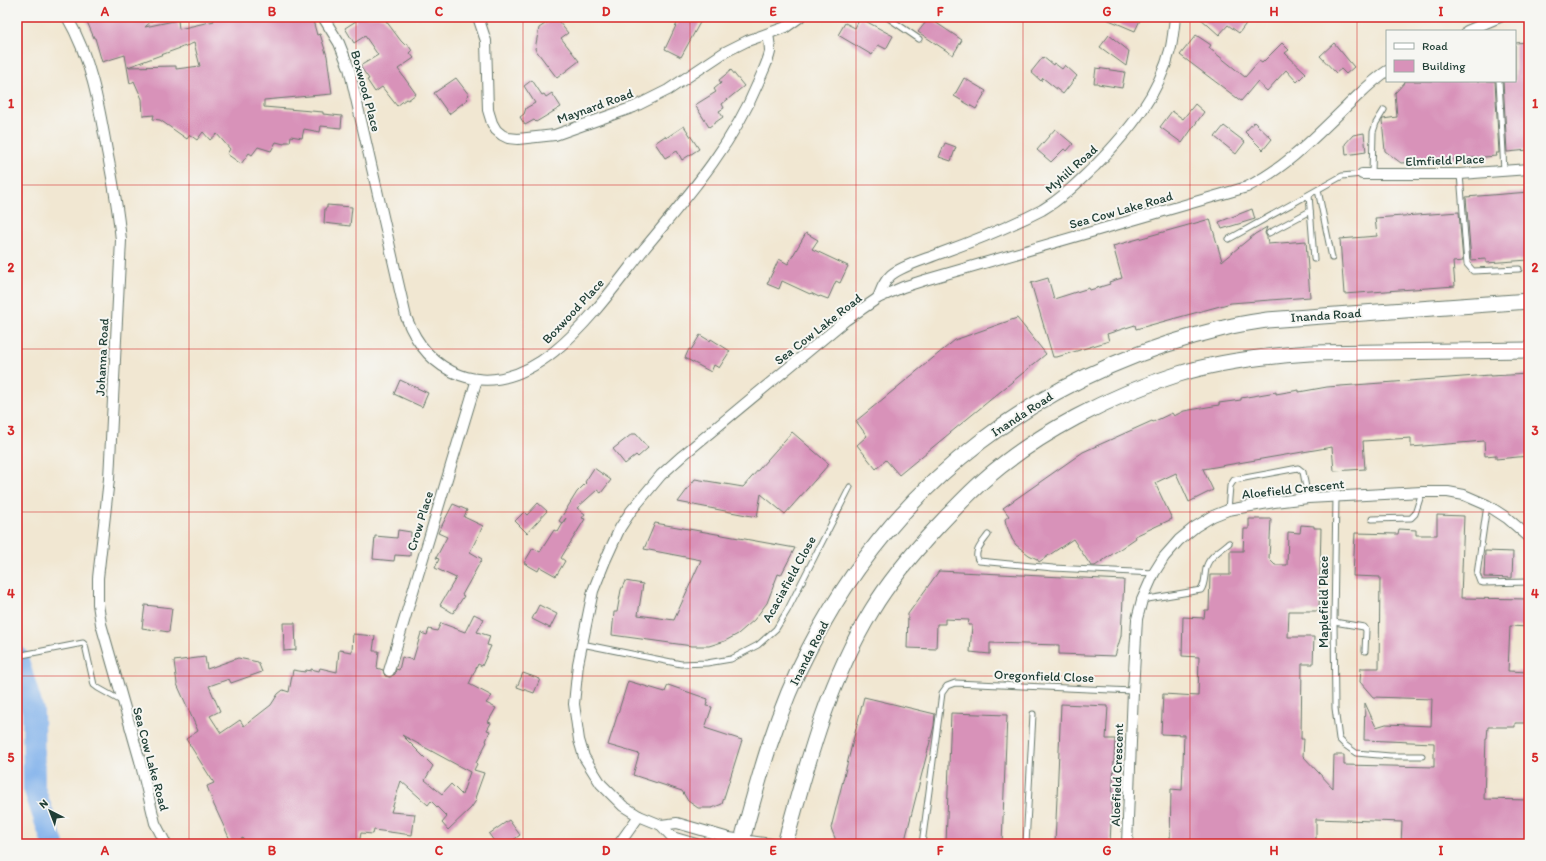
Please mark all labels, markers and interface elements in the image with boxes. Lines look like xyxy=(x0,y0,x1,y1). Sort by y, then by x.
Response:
text: A xyxy=(100,4,110,19)
text: B xyxy=(268,4,277,19)
text: C xyxy=(435,4,444,19)
text: D xyxy=(602,4,611,19)
text: E xyxy=(769,4,777,19)
text: F xyxy=(937,4,944,19)
text: G xyxy=(1103,4,1112,19)
text: H xyxy=(1270,4,1279,19)
text: I xyxy=(1439,4,1444,19)
legend xyxy=(1386,30,1516,82)
text: Road xyxy=(1422,39,1448,53)
street label: Boxwood Place xyxy=(348,49,384,133)
text: Building xyxy=(1422,59,1466,73)
street label: Maynard Road xyxy=(555,85,635,127)
text: 1 xyxy=(8,96,14,111)
text: 1 xyxy=(1532,96,1538,111)
street label: Myhill Road xyxy=(1042,142,1100,196)
street label: Elmfield Place xyxy=(1405,151,1485,169)
street label: Sea Cow Lake Road xyxy=(1068,188,1174,232)
text: 2 xyxy=(8,260,15,275)
text: 2 xyxy=(1532,260,1539,275)
street label: Boxwood Place xyxy=(539,275,607,347)
street label: Sea Cow Lake Road xyxy=(771,290,865,368)
street label: Inanda Road xyxy=(1290,305,1362,325)
street label: Johanna Road xyxy=(92,318,112,396)
street label: Inanda Road xyxy=(988,388,1056,440)
text: 3 xyxy=(7,423,15,438)
text: 3 xyxy=(1531,423,1539,438)
street label: Aloefield Crescent xyxy=(1241,476,1345,502)
street label: Crow Place xyxy=(404,489,436,553)
street label: Acaciafield Close xyxy=(759,533,819,625)
street label: Maplefield Place xyxy=(1316,556,1331,648)
text: 4 xyxy=(7,586,15,601)
text: 4 xyxy=(1531,586,1539,601)
street label: Inanda Road xyxy=(786,618,832,688)
street label: Oregonfield Close xyxy=(994,667,1094,685)
street label: Sea Cow Lake Road xyxy=(130,705,172,813)
street label: Aloefield Crescent xyxy=(1108,723,1126,827)
text: 5 xyxy=(8,750,15,765)
text: 5 xyxy=(1532,750,1539,765)
north arrow xyxy=(30,791,70,831)
text: N xyxy=(37,797,51,811)
text: A xyxy=(100,843,110,858)
text: B xyxy=(268,843,277,858)
text: C xyxy=(435,843,444,858)
text: D xyxy=(602,843,611,858)
text: E xyxy=(769,843,777,858)
text: F xyxy=(937,843,944,858)
text: G xyxy=(1103,843,1112,858)
text: H xyxy=(1270,843,1279,858)
text: I xyxy=(1439,843,1444,858)

